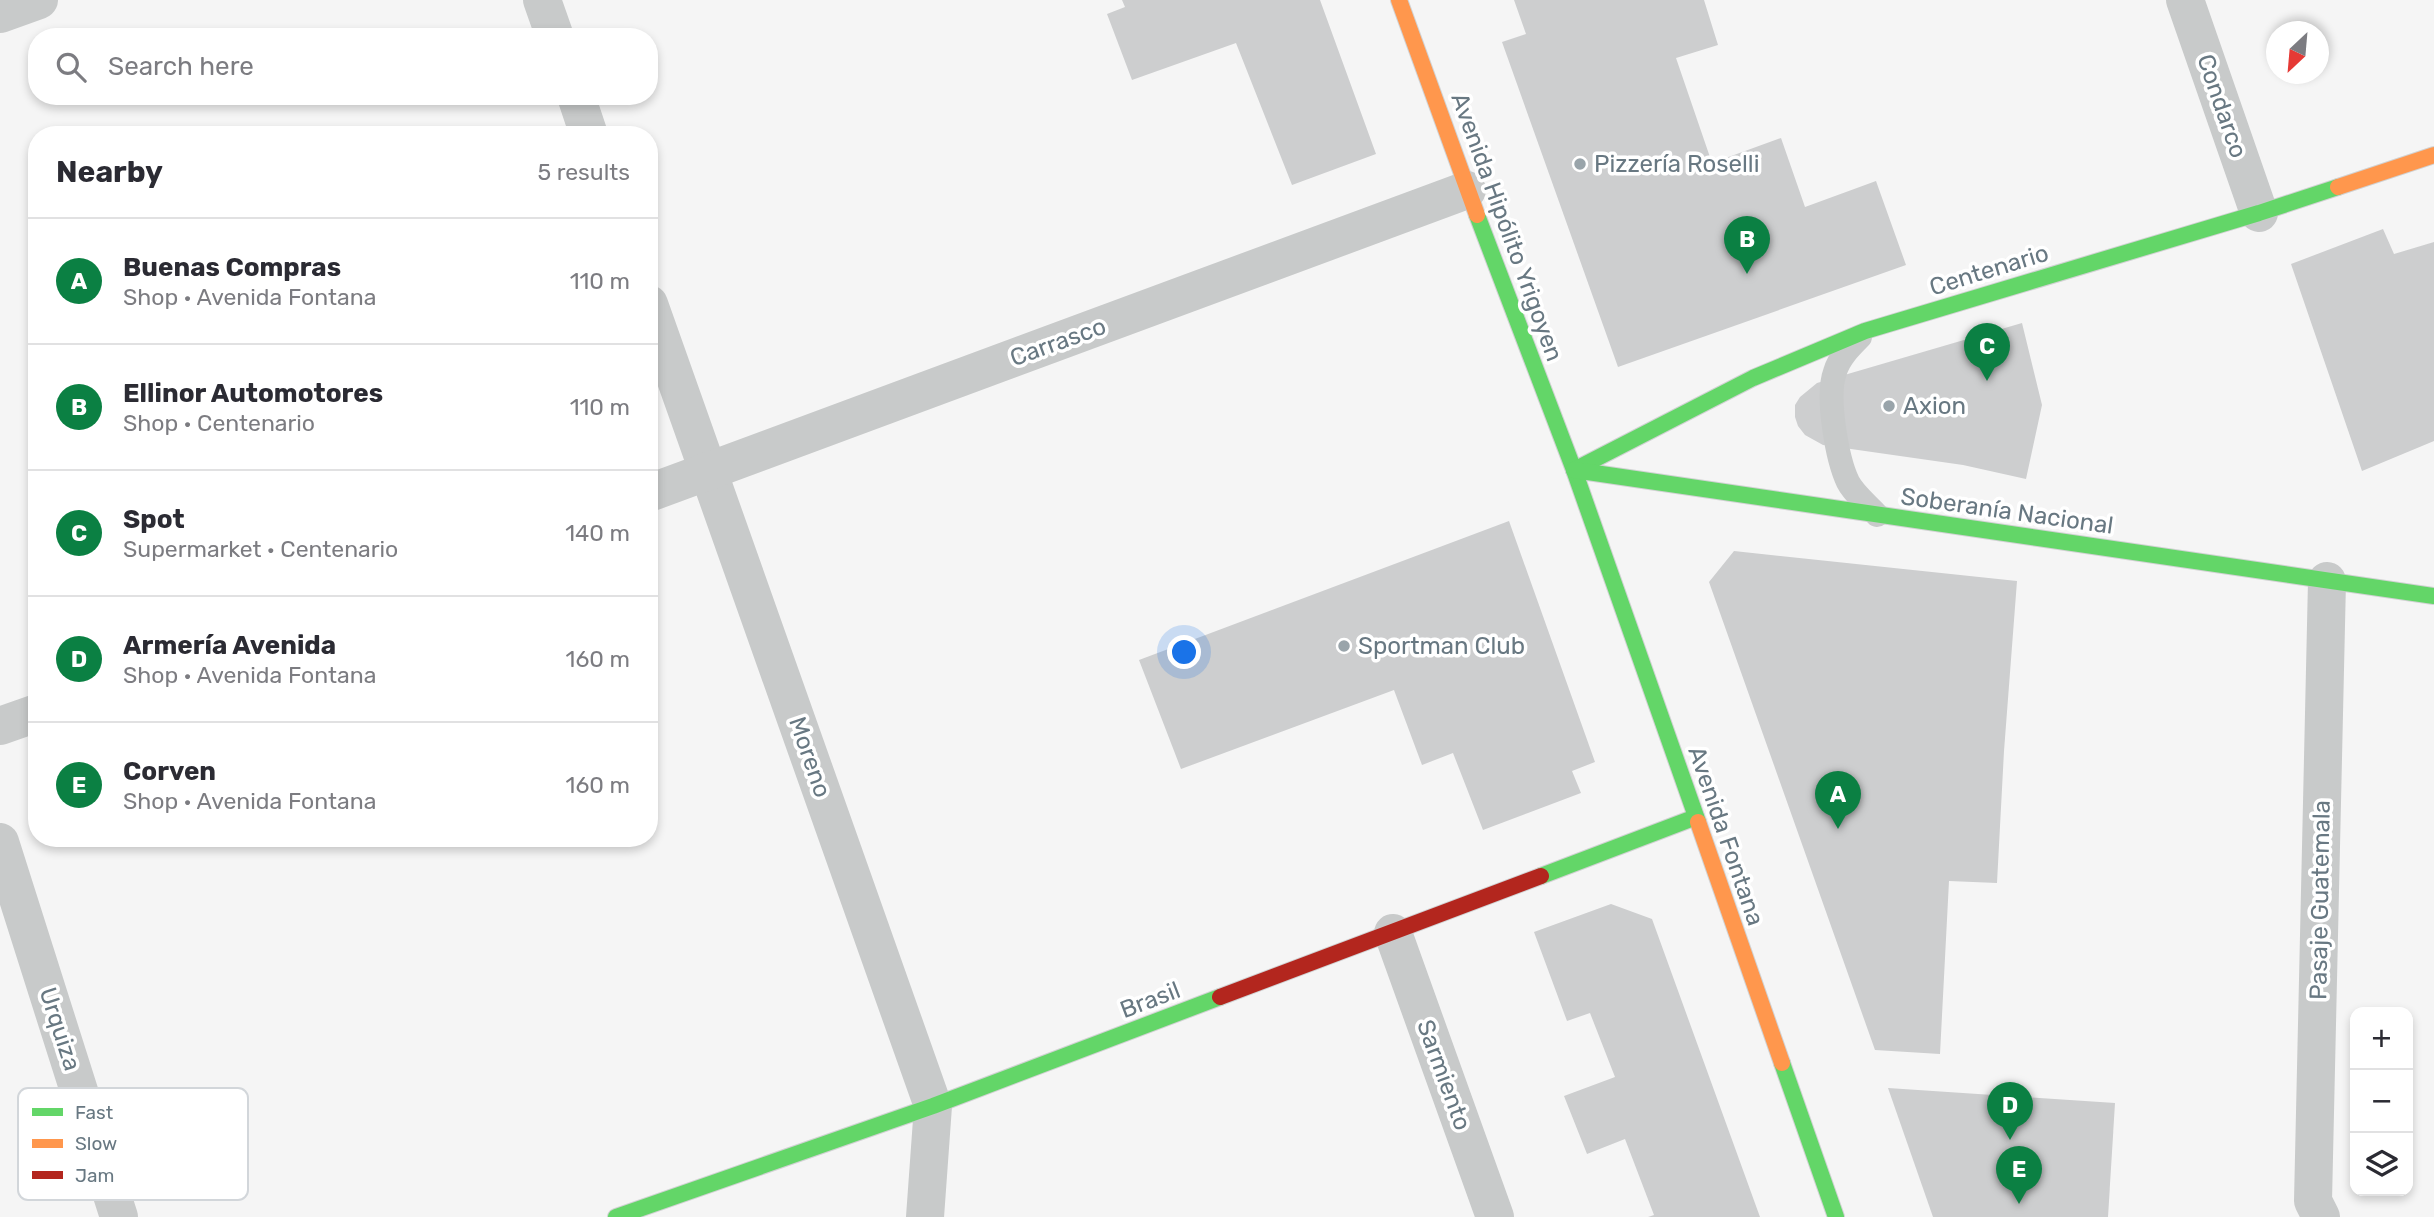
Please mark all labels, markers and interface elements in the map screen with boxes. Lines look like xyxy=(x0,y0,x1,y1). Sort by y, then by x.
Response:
north arrow xyxy=(2266,21,2329,84)
search box xyxy=(28,28,658,105)
icon: search xyxy=(52,48,90,86)
text: Search here xyxy=(108,51,254,82)
street label: Condarco xyxy=(2191,51,2253,161)
street label: Avenida Hipólito Yrigoyen xyxy=(1445,89,1569,365)
place label: Pizzería Roselli xyxy=(1594,150,1760,178)
text: Nearby xyxy=(56,154,163,190)
marker: Pizzería Roselli xyxy=(1572,156,1588,172)
text: 5 results xyxy=(537,158,630,186)
pin: B xyxy=(1724,216,1770,274)
street label: Centenario xyxy=(1926,239,2052,301)
text: Buenas Compras xyxy=(123,252,341,283)
text: A xyxy=(71,267,87,295)
text: 110 m xyxy=(570,267,630,295)
text: Shop · Avenida Fontana xyxy=(123,283,376,311)
street label: Carrasco xyxy=(1006,312,1110,372)
pin: C xyxy=(1964,323,2010,381)
text: Ellinor Automotores xyxy=(123,378,383,409)
place label: Axion xyxy=(1903,392,1966,420)
text: B xyxy=(71,393,87,421)
text: 110 m xyxy=(570,393,630,421)
marker: Axion xyxy=(1881,398,1897,414)
text: Shop · Centenario xyxy=(123,409,315,437)
street label: Soberanía Nacional xyxy=(1899,482,2115,540)
text: Spot xyxy=(123,504,185,535)
text: C xyxy=(71,519,87,547)
text: 140 m xyxy=(565,519,630,547)
text: Supermarket · Centenario xyxy=(123,535,398,563)
text: Armería Avenida xyxy=(123,630,336,661)
place label: Sportman Club xyxy=(1358,632,1525,660)
your location xyxy=(1167,635,1201,669)
marker: Sportman Club xyxy=(1336,638,1352,654)
text: D xyxy=(71,645,87,673)
text: 160 m xyxy=(566,645,630,673)
text: Shop · Avenida Fontana xyxy=(123,661,376,689)
street label: Moreno xyxy=(783,713,837,801)
street label: Avenida Fontana xyxy=(1682,743,1770,929)
text: Corven xyxy=(123,756,216,787)
text: E xyxy=(72,771,86,799)
text: 160 m xyxy=(566,771,630,799)
pin: A xyxy=(1815,771,1861,829)
text: Shop · Avenida Fontana xyxy=(123,787,376,815)
street label: Pasaje Guatemala xyxy=(2304,800,2336,1000)
street label: Brasil xyxy=(1116,976,1184,1024)
street label: Urquiza xyxy=(33,984,87,1074)
map controls xyxy=(2350,1007,2413,1196)
button: + xyxy=(2350,1007,2413,1070)
street label: Sarmiento xyxy=(1411,1016,1477,1134)
button: − xyxy=(2350,1070,2413,1133)
pin: D xyxy=(1987,1082,2033,1140)
legend xyxy=(18,1088,248,1200)
text: Fast xyxy=(75,1101,114,1124)
text: Slow xyxy=(75,1132,117,1155)
button: layers xyxy=(2350,1133,2413,1196)
pin: E xyxy=(1996,1146,2042,1204)
text: Jam xyxy=(75,1164,114,1187)

